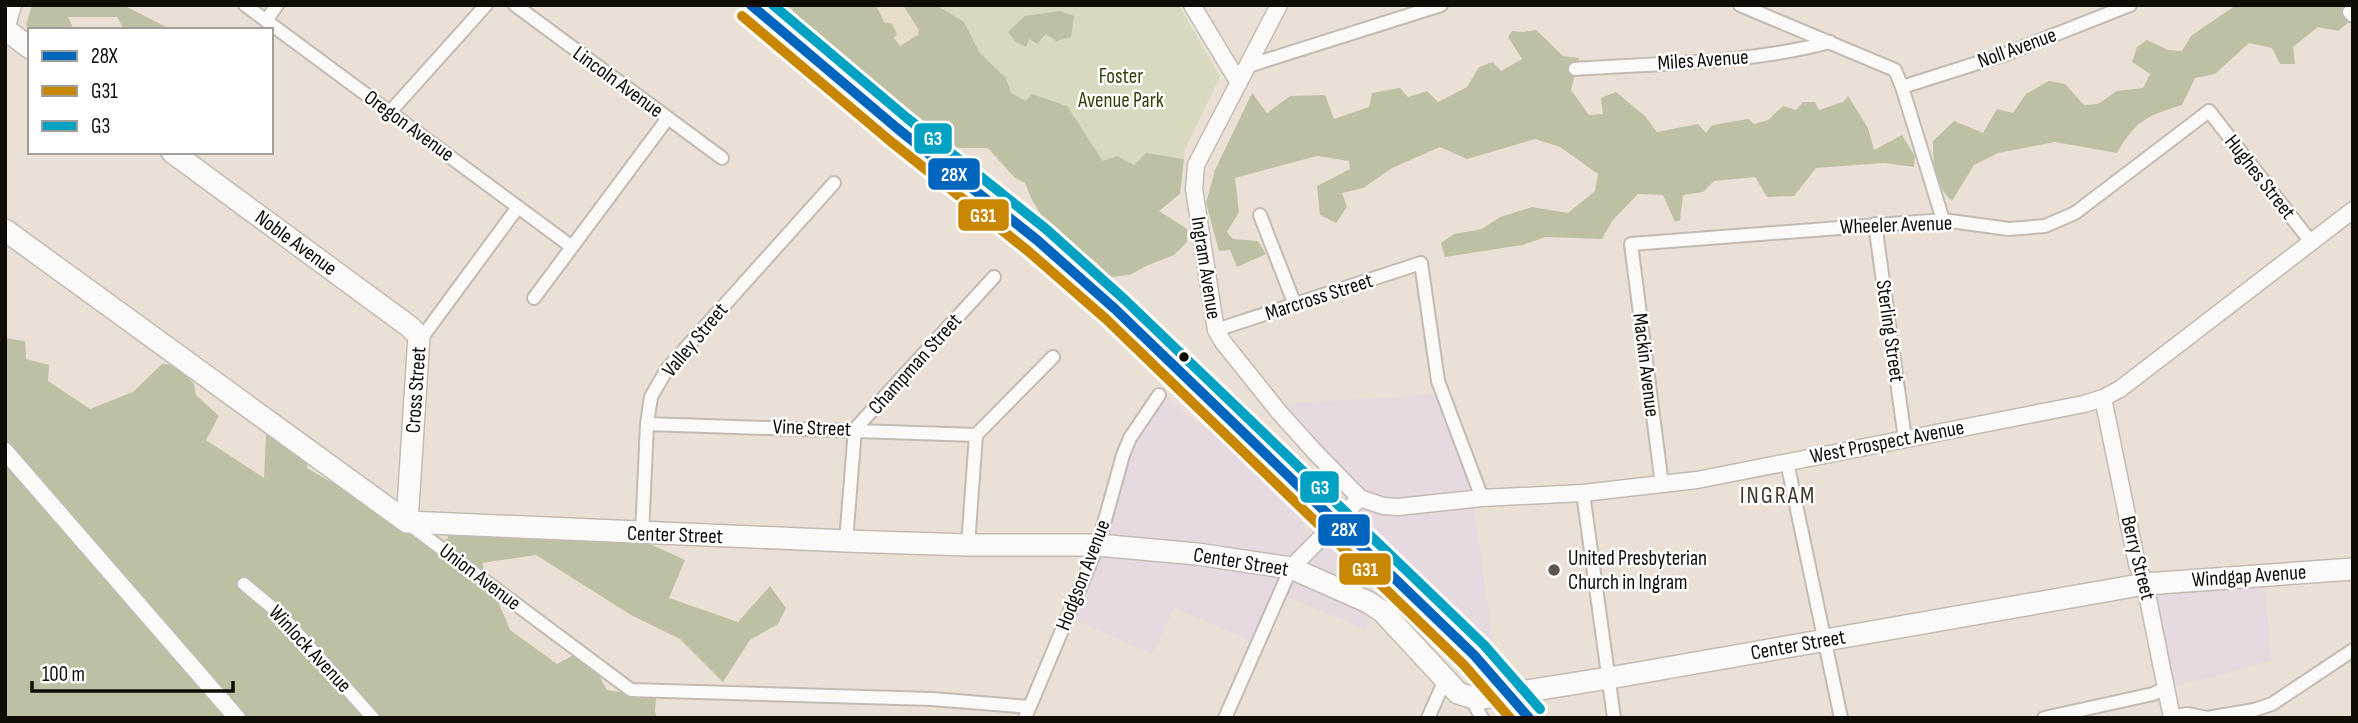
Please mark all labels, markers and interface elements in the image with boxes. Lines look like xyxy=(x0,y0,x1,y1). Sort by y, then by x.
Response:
street label: Noll Avenue xyxy=(1974,22,2060,74)
legend xyxy=(28,28,273,154)
street label: Lincoln Avenue xyxy=(568,41,668,123)
text: 28X xyxy=(91,44,118,69)
street label: Miles Avenue xyxy=(1657,44,1749,76)
park label: Foster Avenue Park xyxy=(1077,64,1164,113)
text: G31 xyxy=(91,79,118,104)
street label: Oregon Avenue xyxy=(359,85,459,167)
text: G3 xyxy=(91,114,110,139)
line badge: G3 xyxy=(913,122,953,155)
text: G3 xyxy=(924,128,942,151)
street label: Hughes Street xyxy=(2219,130,2301,224)
line badge: 28X xyxy=(927,157,981,191)
text: 28X xyxy=(941,164,967,187)
line badge: G31 xyxy=(957,198,1010,232)
street label: Noble Avenue xyxy=(250,205,342,281)
text: G31 xyxy=(970,205,997,228)
street label: Wheeler Avenue xyxy=(1839,211,1953,239)
street label: Ingram Avenue xyxy=(1186,215,1226,321)
street label: Marcross Street xyxy=(1262,268,1376,326)
street label: Sterling Street xyxy=(1870,278,1910,384)
street label: Valley Street xyxy=(657,298,733,382)
street label: Champman Street xyxy=(863,308,967,420)
street label: Mackin Avenue xyxy=(1627,312,1665,418)
street label: Cross Street xyxy=(400,346,432,434)
unlabelled marker xyxy=(1177,350,1191,364)
street label: Vine Street xyxy=(772,414,852,442)
street label: West Prospect Avenue xyxy=(1808,415,1966,469)
line badge: G3 xyxy=(1299,470,1340,504)
text: G3 xyxy=(1311,477,1329,500)
district label: INGRAM xyxy=(1740,481,1816,510)
line badge: 28X xyxy=(1317,513,1371,547)
street label: Berry Street xyxy=(2115,513,2161,603)
street label: Hodgson Avenue xyxy=(1050,516,1116,634)
text: 28X xyxy=(1331,519,1357,542)
street label: Center Street xyxy=(627,521,723,549)
street label: Union Avenue xyxy=(434,538,526,616)
street label: Center Street xyxy=(1192,542,1290,582)
place label: United Presbyterian Church in Ingram xyxy=(1568,546,1707,595)
line badge: G31 xyxy=(1338,552,1392,586)
text: G31 xyxy=(1352,559,1379,582)
street label: Windgap Avenue xyxy=(2191,560,2307,592)
marker: United Presbyterian Church in Ingram xyxy=(1546,562,1562,578)
street label: Winlock Avenue xyxy=(263,600,357,698)
street label: Center Street xyxy=(1749,624,1847,666)
scale bar xyxy=(32,650,233,694)
text: 100 m xyxy=(42,662,85,687)

